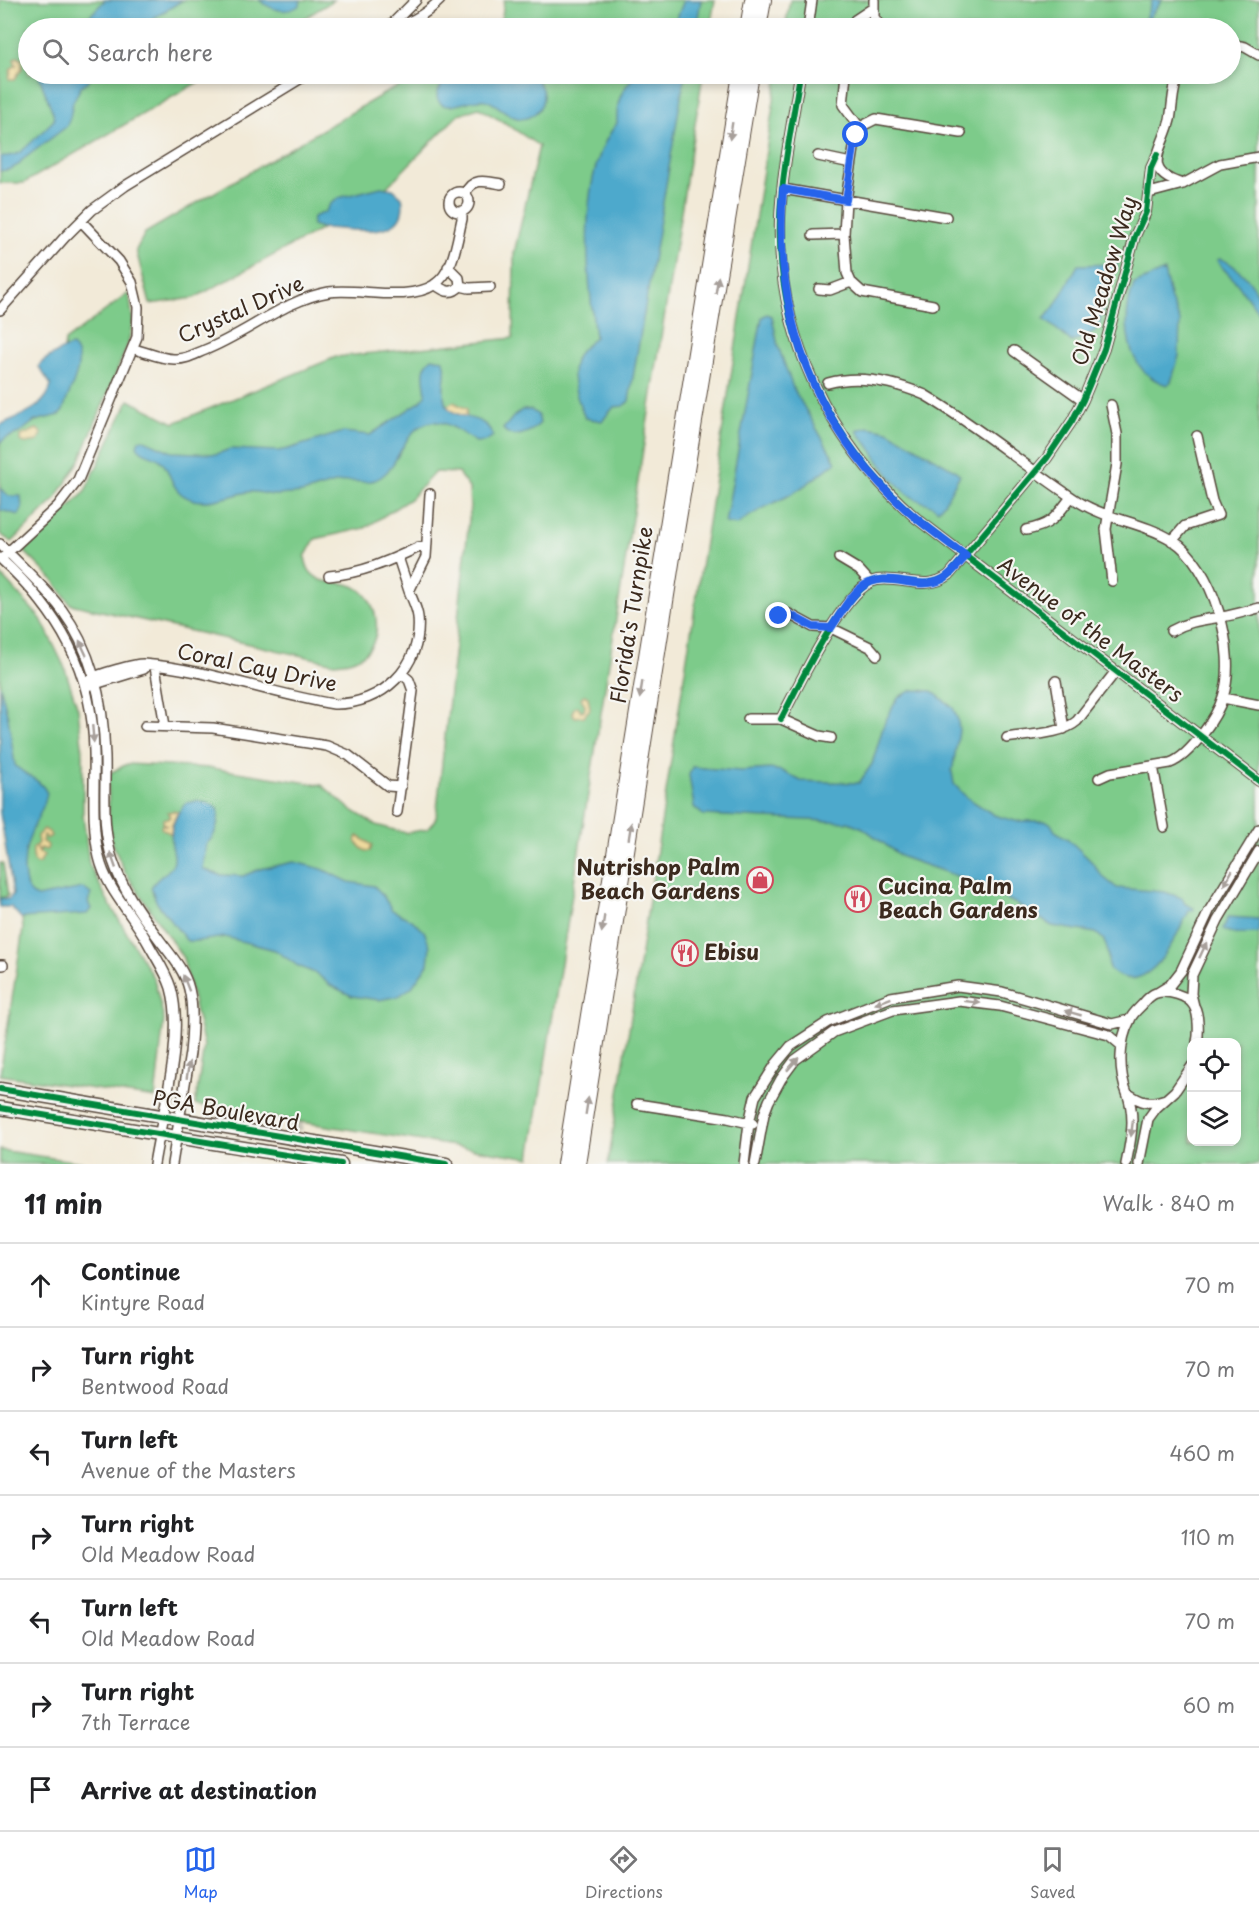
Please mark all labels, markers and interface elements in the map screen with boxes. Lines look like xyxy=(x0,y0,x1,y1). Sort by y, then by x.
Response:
search box xyxy=(18,18,1241,84)
icon: search xyxy=(39,35,72,68)
text: Search here xyxy=(87,35,213,68)
route start xyxy=(842,121,868,147)
one-way arrow xyxy=(726,122,735,141)
street label: Old Meadow Way xyxy=(1062,192,1144,369)
street label: Crystal Drive xyxy=(172,266,308,350)
one-way arrow xyxy=(713,276,722,295)
street label: Florida's Turnpike xyxy=(600,524,660,706)
street label: Avenue of the Masters xyxy=(992,548,1191,709)
route end xyxy=(765,602,791,628)
street label: Coral Cay Drive xyxy=(175,633,340,699)
one-way arrow xyxy=(78,639,88,657)
one-way arrow xyxy=(636,681,645,700)
one-way arrow xyxy=(88,725,98,744)
one-way arrow xyxy=(626,821,635,840)
place label: Nutrishop Palm Beach Gardens xyxy=(576,850,740,906)
one-way arrow xyxy=(108,851,118,869)
shop icon: Nutrishop Palm Beach Gardens xyxy=(745,865,775,895)
place label: Cucina Palm Beach Gardens xyxy=(878,869,1038,925)
one-way arrow xyxy=(1222,870,1233,886)
restaurant icon: Cucina Palm Beach Gardens xyxy=(843,884,873,914)
one-way arrow xyxy=(598,915,607,934)
place label: Ebisu xyxy=(704,935,759,967)
restaurant icon: Ebisu xyxy=(670,938,700,968)
one-way arrow xyxy=(1199,942,1208,959)
one-way arrow xyxy=(181,973,191,991)
one-way arrow xyxy=(874,996,892,1006)
one-way arrow xyxy=(963,998,982,1007)
one-way arrow xyxy=(1064,1007,1082,1017)
map controls xyxy=(1187,1038,1241,1146)
button: locate xyxy=(1187,1038,1241,1092)
one-way arrow xyxy=(786,1057,799,1072)
one-way arrow xyxy=(183,1061,192,1080)
street label: PGA Boulevard xyxy=(150,1080,303,1138)
button: layers xyxy=(1187,1092,1241,1146)
one-way arrow xyxy=(583,1097,592,1116)
one-way arrow xyxy=(1127,1119,1136,1138)
text: 11 min xyxy=(24,1184,103,1223)
text: Walk · 840 m xyxy=(1102,1188,1235,1218)
text: Continue xyxy=(81,1254,180,1287)
icon: ahead xyxy=(24,1269,57,1302)
text: 70 m xyxy=(1185,1270,1235,1300)
text: Kintyre Road xyxy=(81,1287,205,1317)
text: Turn right xyxy=(81,1338,194,1371)
icon: right xyxy=(24,1353,57,1386)
text: 70 m xyxy=(1185,1354,1235,1384)
text: Bentwood Road xyxy=(81,1371,229,1401)
text: Turn left xyxy=(81,1422,178,1455)
icon: left xyxy=(24,1437,57,1470)
text: 460 m xyxy=(1169,1438,1235,1468)
text: Avenue of the Masters xyxy=(81,1455,295,1485)
text: Turn right xyxy=(81,1506,194,1539)
icon: right xyxy=(24,1521,57,1554)
text: 110 m xyxy=(1181,1522,1235,1552)
text: Old Meadow Road xyxy=(81,1539,255,1569)
text: Turn left xyxy=(81,1590,178,1623)
icon: left xyxy=(24,1605,57,1638)
text: 70 m xyxy=(1185,1606,1235,1636)
text: Old Meadow Road xyxy=(81,1623,255,1653)
text: Turn right xyxy=(81,1674,194,1707)
icon: right xyxy=(24,1689,57,1722)
text: 60 m xyxy=(1183,1690,1235,1720)
text: 7th Terrace xyxy=(81,1707,190,1737)
icon: arrive xyxy=(24,1773,57,1806)
text: Arrive at destination xyxy=(81,1773,317,1806)
tab: Map xyxy=(184,1843,218,1903)
tab: Directions xyxy=(585,1843,663,1903)
tab: Saved xyxy=(1030,1843,1075,1903)

